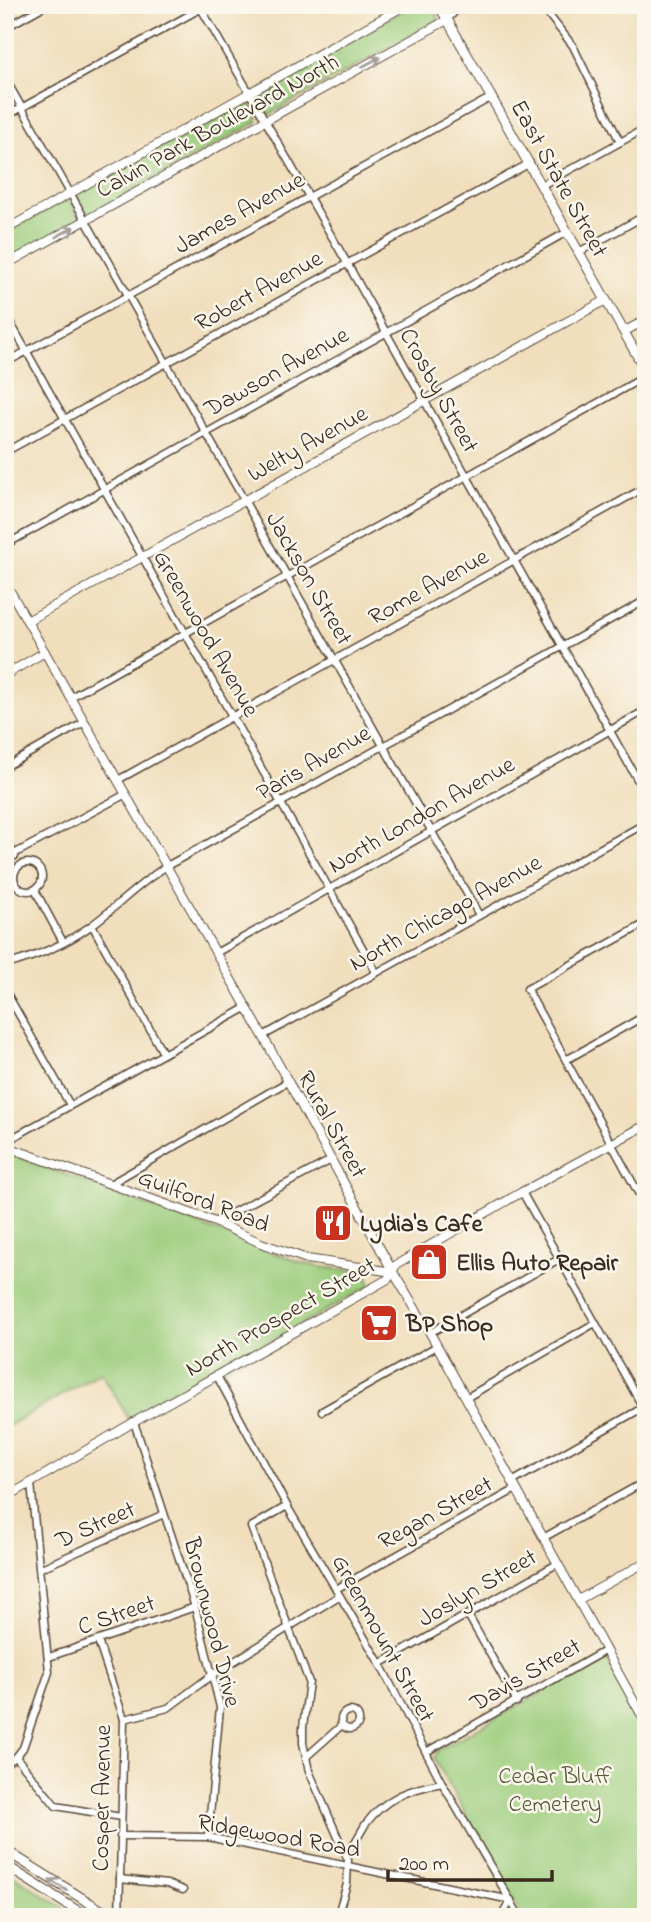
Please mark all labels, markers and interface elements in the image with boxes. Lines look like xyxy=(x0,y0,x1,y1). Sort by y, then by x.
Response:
street label: Calvin Park Boulevard North xyxy=(90,46,346,209)
one-way arrow xyxy=(360,55,381,68)
street label: East State Street xyxy=(500,94,616,264)
street label: James Avenue xyxy=(169,164,312,264)
one-way arrow xyxy=(54,225,75,238)
street label: Robert Avenue xyxy=(189,242,330,342)
street label: Dawson Avenue xyxy=(198,319,356,428)
street label: Crosby Street xyxy=(388,322,487,460)
street label: Welty Avenue xyxy=(242,398,375,494)
street label: Jackson Street xyxy=(255,506,360,652)
street label: Rome Avenue xyxy=(363,541,496,636)
street label: Greenwood Avenue xyxy=(143,544,267,724)
street label: Paris Avenue xyxy=(250,717,378,811)
street label: North London Avenue xyxy=(322,748,522,884)
street label: North Chicago Avenue xyxy=(344,847,549,982)
street label: Rural Street xyxy=(287,1065,375,1185)
street label: Guilford Road xyxy=(132,1161,274,1244)
restaurant icon: Lydia's Cafe xyxy=(312,1202,354,1244)
place label: Lydia's Cafe xyxy=(360,1208,484,1244)
shop icon: Ellis Auto Repair xyxy=(408,1241,450,1283)
place label: Ellis Auto Repair xyxy=(456,1247,618,1282)
street label: North Prospect Street xyxy=(179,1249,383,1387)
supermarket icon: BP Shop xyxy=(358,1302,400,1344)
place label: BP Shop xyxy=(405,1308,493,1343)
street label: Regan Street xyxy=(373,1468,500,1560)
street label: D Street xyxy=(50,1493,142,1560)
street label: Brownwood Drive xyxy=(172,1533,249,1711)
street label: Joslyn Street xyxy=(412,1541,545,1638)
street label: Greenmount Street xyxy=(321,1549,442,1729)
street label: C Street xyxy=(73,1587,160,1646)
street label: Davis Street xyxy=(463,1630,588,1723)
street label: Cosper Avenue xyxy=(85,1724,122,1872)
park label: Cedar Bluff Cemetery xyxy=(498,1760,612,1824)
street label: Ridgewood Road xyxy=(194,1806,363,1869)
scale bar xyxy=(388,1838,553,1882)
text: 200 m xyxy=(399,1850,449,1880)
one-way arrow xyxy=(49,1877,69,1891)

